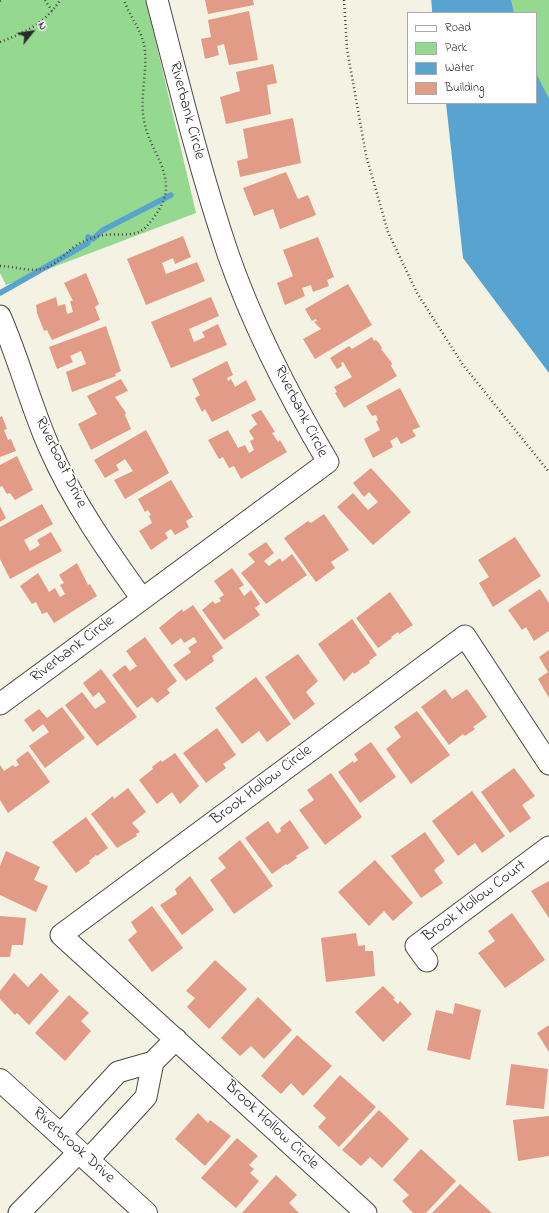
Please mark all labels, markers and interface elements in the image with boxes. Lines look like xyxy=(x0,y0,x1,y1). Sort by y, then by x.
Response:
north arrow xyxy=(12,12,52,52)
legend xyxy=(407,12,537,104)
text: N xyxy=(34,19,51,33)
text: Road xyxy=(445,19,471,37)
text: Park xyxy=(445,39,467,57)
text: Water xyxy=(445,59,474,77)
street label: Riverbank Circle xyxy=(164,60,208,162)
text: Building xyxy=(445,79,484,97)
street label: Riverbank Circle xyxy=(269,363,331,461)
street label: Riverboat Drive xyxy=(30,414,90,512)
street label: Riverbank Circle xyxy=(27,612,119,688)
street label: Brook Hollow Circle xyxy=(208,742,316,830)
street label: Brook Hollow Court xyxy=(419,857,531,947)
street label: Brook Hollow Circle xyxy=(220,1077,322,1175)
street label: Riverbrook Drive xyxy=(28,1104,118,1188)

